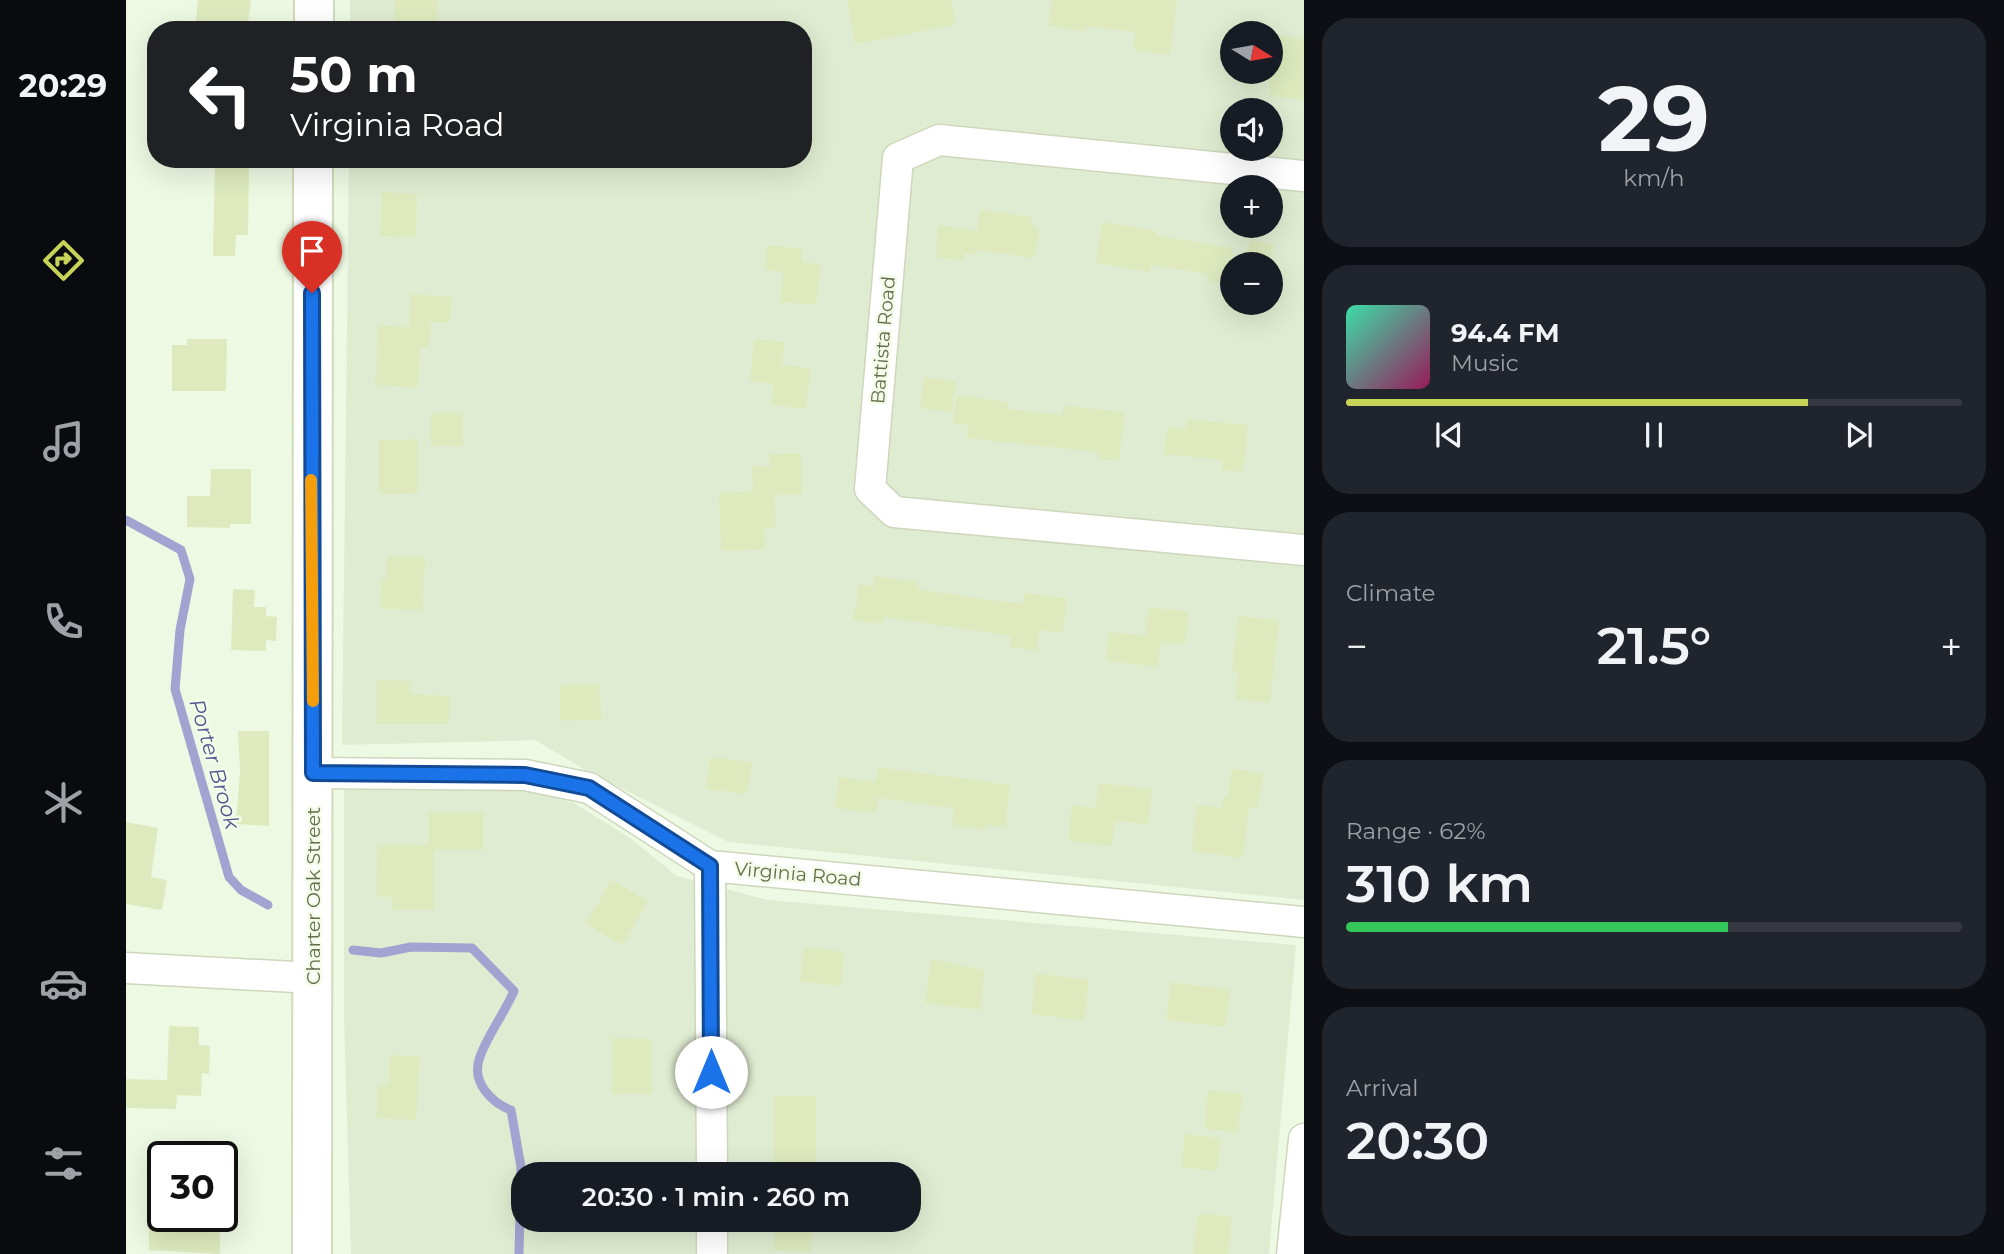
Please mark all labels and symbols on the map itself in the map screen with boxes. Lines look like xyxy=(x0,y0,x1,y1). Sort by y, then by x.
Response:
north arrow xyxy=(1220,21,1283,84)
pin xyxy=(282,221,342,293)
street label: Battista Road xyxy=(866,275,900,405)
water label: Porter Brook xyxy=(184,696,246,833)
street label: Charter Oak Street xyxy=(302,807,325,985)
street label: Virginia Road xyxy=(734,857,862,891)
position arrow xyxy=(674,1035,748,1109)
speed limit sign: 30 xyxy=(147,1141,238,1232)

